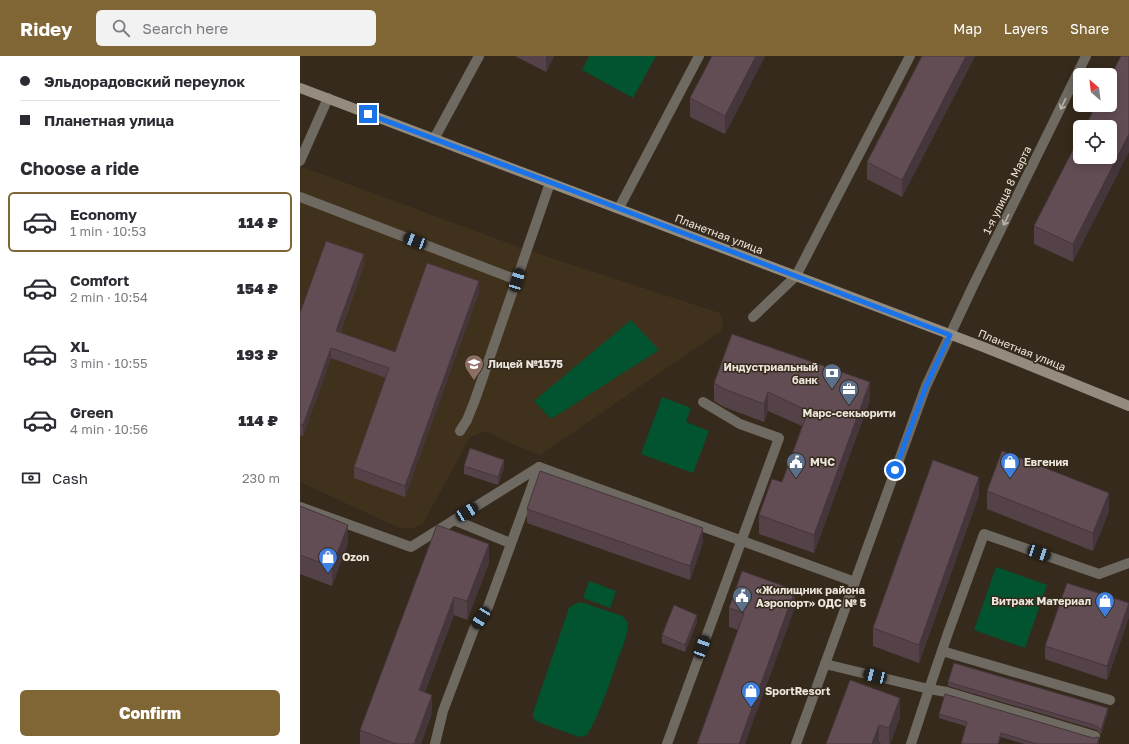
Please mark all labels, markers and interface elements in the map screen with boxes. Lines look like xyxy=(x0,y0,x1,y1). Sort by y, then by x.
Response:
search box xyxy=(96,10,376,46)
text: Ridey xyxy=(20,17,72,40)
icon: search xyxy=(110,17,132,39)
text: Search here xyxy=(142,19,228,37)
text: Map xyxy=(953,20,982,37)
text: Layers xyxy=(1004,20,1048,37)
text: Share xyxy=(1070,20,1109,37)
north arrow xyxy=(1073,68,1117,112)
map controls xyxy=(1073,68,1117,164)
text: Эльдорадовский переулок xyxy=(44,72,245,90)
one-way arrow xyxy=(1059,97,1066,109)
route end xyxy=(359,105,377,123)
text: Планетная улица xyxy=(44,111,174,129)
button: locate xyxy=(1073,120,1117,164)
street label: 1-я улица 8 Марта xyxy=(980,143,1034,236)
text: Choose a ride xyxy=(20,157,139,179)
icon: car xyxy=(22,204,58,240)
text: Economy xyxy=(70,205,137,223)
street label: Планетная улица xyxy=(673,211,765,256)
text: 114 ₽ xyxy=(238,213,278,231)
one-way arrow xyxy=(1002,214,1009,226)
text: 1 min · 10:53 xyxy=(70,223,146,239)
car xyxy=(402,231,428,251)
car xyxy=(508,267,526,293)
icon: car xyxy=(22,270,58,306)
text: Comfort xyxy=(70,271,129,289)
text: 154 ₽ xyxy=(237,279,278,297)
text: 2 min · 10:54 xyxy=(70,289,148,305)
street label: Планетная улица xyxy=(976,326,1068,373)
icon: car xyxy=(22,336,58,372)
text: XL xyxy=(70,337,89,355)
text: 193 ₽ xyxy=(237,345,278,363)
school or university icon: Лицей №1575 xyxy=(463,353,485,381)
text: 3 min · 10:55 xyxy=(70,355,148,371)
place label: Лицей №1575 xyxy=(488,357,563,370)
place label: Индустриальный банк xyxy=(724,360,819,386)
bank icon: Индустриальный банк xyxy=(821,362,843,390)
office icon: Марс-секьюрити xyxy=(838,378,860,406)
icon: car xyxy=(22,402,58,438)
text: Green xyxy=(70,403,113,421)
place label: Марс-секьюрити xyxy=(802,406,896,419)
text: 114 ₽ xyxy=(238,411,278,429)
text: 4 min · 10:56 xyxy=(70,421,148,437)
public building icon: МЧС xyxy=(785,451,807,479)
shop icon: Евгения xyxy=(999,451,1021,479)
place label: МЧС xyxy=(810,455,835,468)
place label: Евгения xyxy=(1024,455,1069,468)
route start xyxy=(886,461,904,479)
icon: cash xyxy=(20,467,42,489)
text: Cash xyxy=(52,469,88,487)
text: 230 m xyxy=(242,470,280,486)
car xyxy=(454,501,480,523)
car xyxy=(1026,543,1052,563)
shop icon: Ozon xyxy=(317,546,339,574)
place label: Ozon xyxy=(342,550,370,563)
place label: «Жилищник района Аэропорт» ОДС № 5 xyxy=(756,583,866,609)
public building icon: «Жилищник района Аэропорт» ОДС № 5 xyxy=(731,585,753,613)
shop icon: Витраж Материал xyxy=(1094,590,1116,618)
place label: Витраж Материал xyxy=(991,594,1091,607)
car xyxy=(470,605,492,631)
car xyxy=(692,634,712,660)
car xyxy=(862,667,888,685)
shop icon: SportResort xyxy=(740,680,762,708)
place label: SportResort xyxy=(765,684,831,697)
button: Confirm xyxy=(20,690,280,736)

